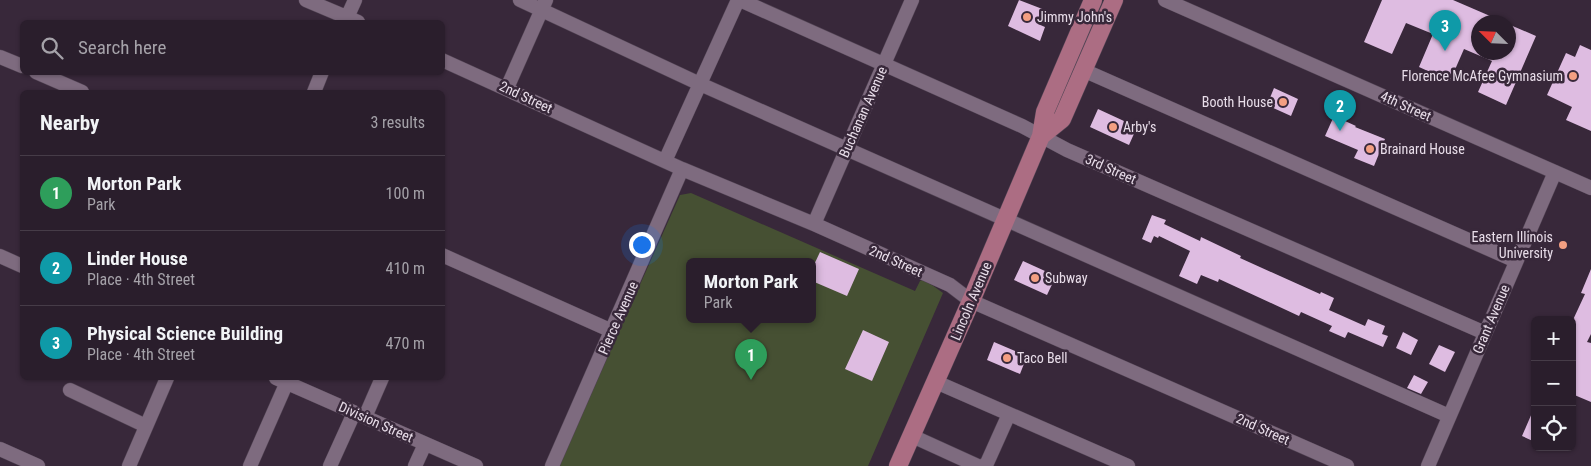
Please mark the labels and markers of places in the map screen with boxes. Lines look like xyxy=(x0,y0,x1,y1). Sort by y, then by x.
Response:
place label: Jimmy John's xyxy=(1037,9,1112,25)
pin: 3 xyxy=(1429,10,1461,51)
marker: Jimmy John's xyxy=(1021,11,1033,23)
place label: Florence McAfee Gymnasium xyxy=(1402,68,1563,84)
marker: Florence McAfee Gymnasium xyxy=(1567,70,1579,82)
pin: 2 xyxy=(1324,90,1356,131)
place label: Booth House xyxy=(1202,94,1273,110)
marker: Booth House xyxy=(1277,96,1289,108)
place label: Arby's xyxy=(1123,119,1156,135)
marker: Arby's xyxy=(1107,121,1119,133)
place label: Brainard House xyxy=(1380,141,1465,157)
marker: Brainard House xyxy=(1364,143,1376,155)
place label: Eastern Illinois University xyxy=(1471,229,1553,261)
marker: Eastern Illinois University xyxy=(1557,239,1569,251)
place label: Subway xyxy=(1045,270,1088,286)
marker: Subway xyxy=(1029,272,1041,284)
pin: 1 xyxy=(735,339,767,380)
place label: Taco Bell xyxy=(1017,350,1068,366)
marker: Taco Bell xyxy=(1001,352,1013,364)

